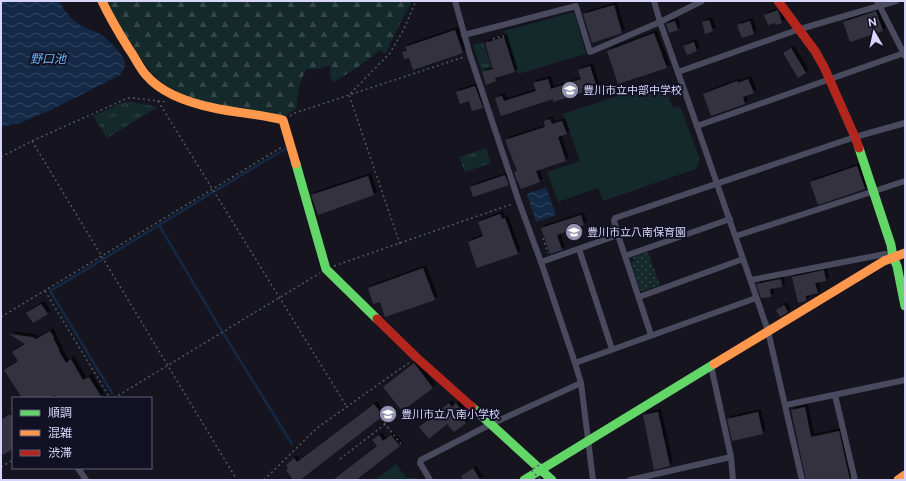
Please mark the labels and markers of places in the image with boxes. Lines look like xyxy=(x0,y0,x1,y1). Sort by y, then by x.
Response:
school or university icon: 豊川市立中部中学校 xyxy=(560,80,580,100)
place label: 豊川市立中部中学校 xyxy=(583,84,682,96)
school or university icon: 豊川市立八南保育園 xyxy=(564,222,584,242)
place label: 豊川市立八南保育園 xyxy=(587,226,686,238)
school or university icon: 豊川市立八南小学校 xyxy=(378,404,398,424)
place label: 豊川市立八南小学校 xyxy=(401,408,500,420)

